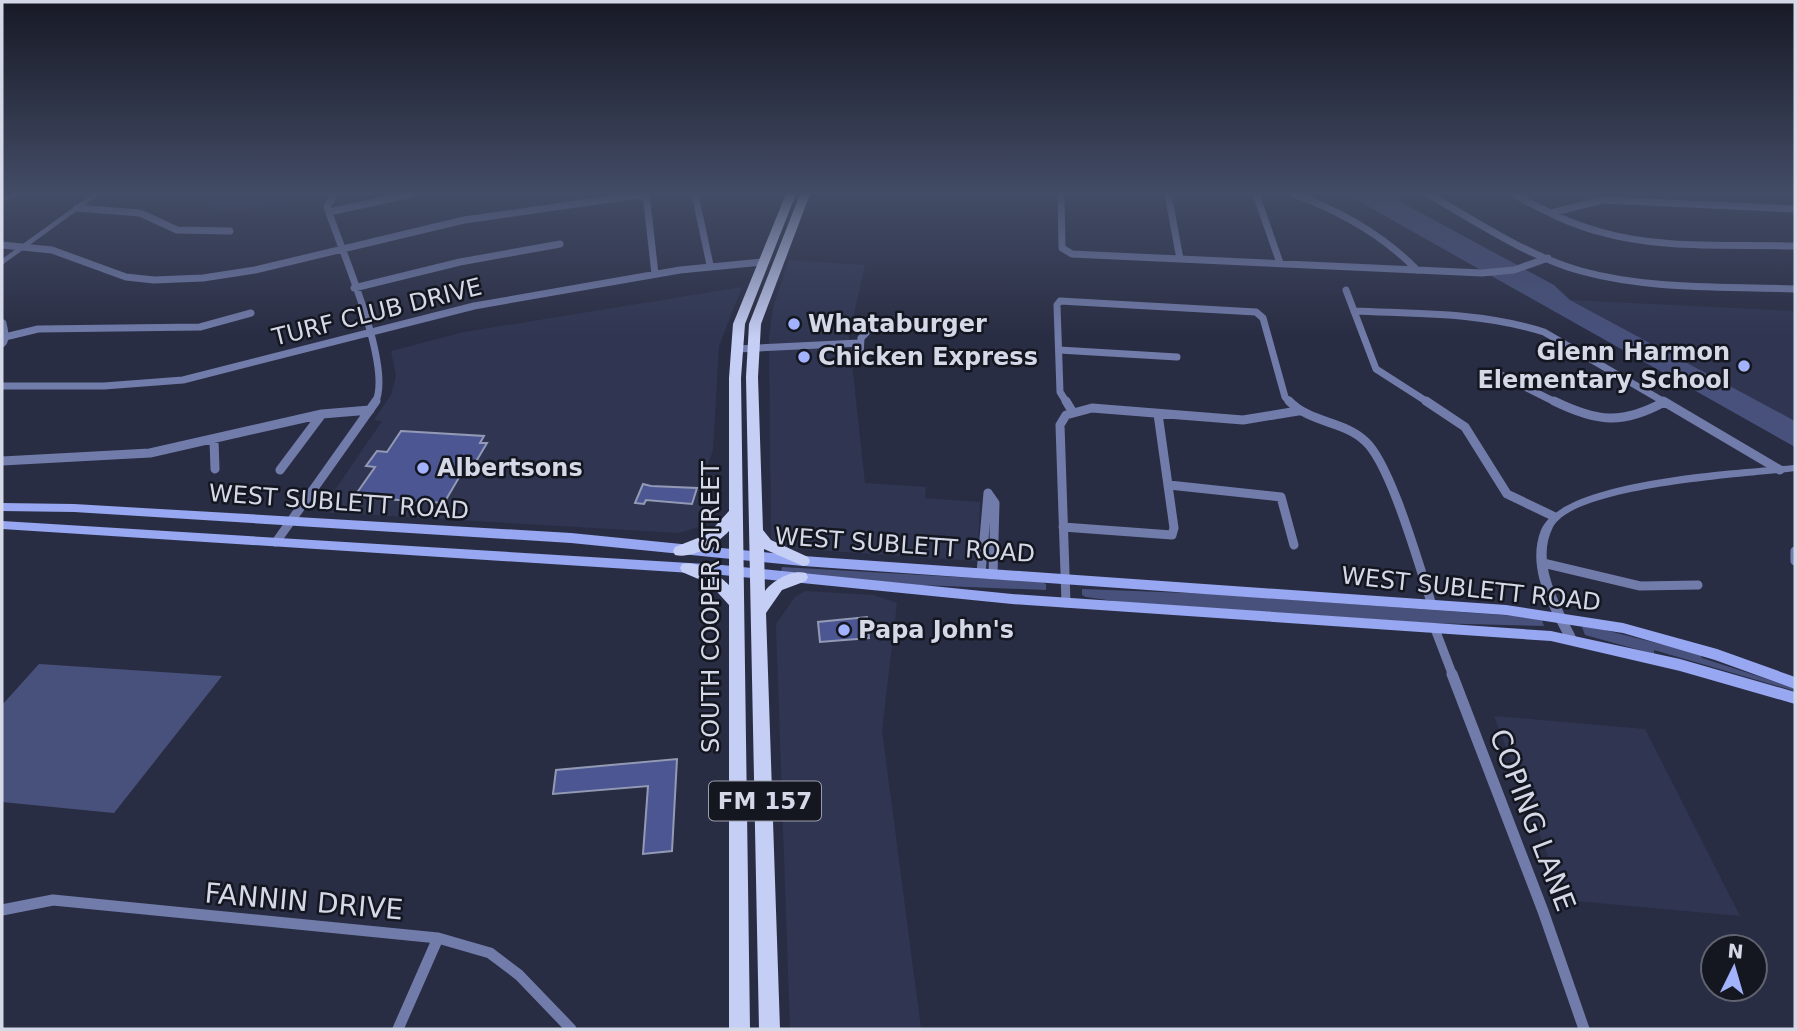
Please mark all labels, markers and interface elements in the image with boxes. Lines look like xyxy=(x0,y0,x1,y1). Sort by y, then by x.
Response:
street label: TURF CLUB DRIVE xyxy=(268,272,485,352)
place label: Whataburger xyxy=(808,310,987,338)
marker: Whataburger xyxy=(786,316,802,332)
place label: Glenn Harmon Elementary School xyxy=(1477,338,1730,394)
place label: Chicken Express xyxy=(818,343,1038,371)
marker: Chicken Express xyxy=(796,349,812,365)
marker: Glenn Harmon Elementary School xyxy=(1736,358,1752,374)
place label: Albertsons xyxy=(437,454,583,482)
marker: Albertsons xyxy=(415,460,431,476)
street label: SOUTH COOPER STREET xyxy=(697,461,725,753)
street label: WEST SUBLETT ROAD xyxy=(208,479,470,525)
street label: WEST SUBLETT ROAD xyxy=(774,522,1036,568)
street label: WEST SUBLETT ROAD xyxy=(1340,561,1602,617)
place label: Papa John's xyxy=(858,616,1014,644)
marker: Papa John's xyxy=(836,622,852,638)
street label: COPING LANE xyxy=(1483,724,1582,916)
road number: FM 157 xyxy=(709,782,821,820)
street label: FANNIN DRIVE xyxy=(203,876,404,927)
north arrow xyxy=(1699,933,1769,1003)
text: N xyxy=(1727,939,1744,963)

